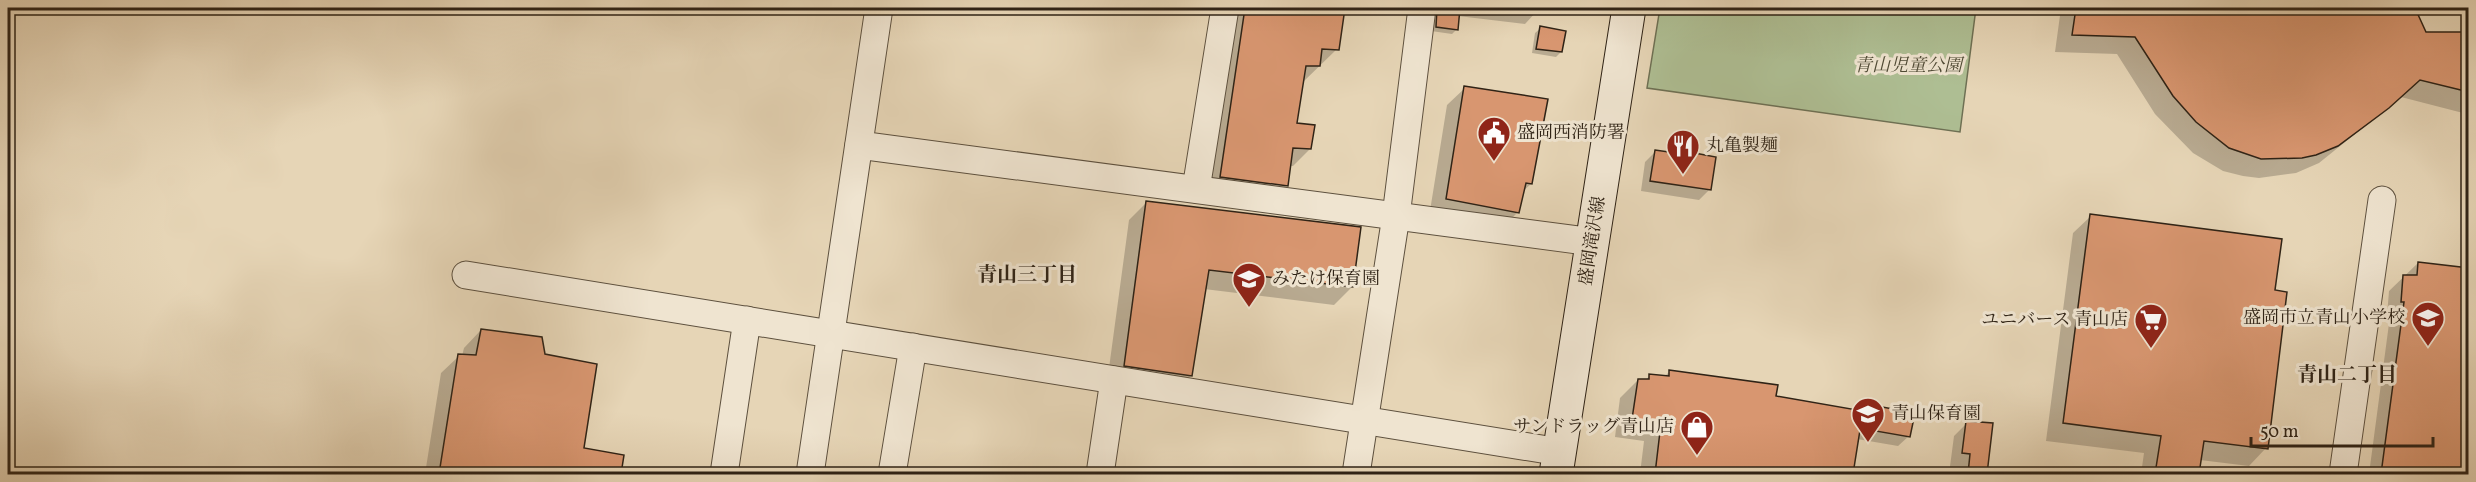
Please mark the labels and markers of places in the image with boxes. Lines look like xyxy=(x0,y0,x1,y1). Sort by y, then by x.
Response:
public building icon: 盛岡西消防署 xyxy=(1476,115,1512,162)
place label: 盛岡西消防署 xyxy=(1517,121,1625,146)
restaurant icon: 丸亀製麺 xyxy=(1665,128,1701,175)
place label: 丸亀製麺 xyxy=(1706,134,1778,159)
school or university icon: みたけ保育園 xyxy=(1231,261,1267,308)
place label: みたけ保育園 xyxy=(1272,267,1380,292)
school or university icon: 盛岡市立青山小学校 xyxy=(2410,300,2446,347)
supermarket icon: ユニバース 青山店 xyxy=(2133,302,2169,349)
place label: 盛岡市立青山小学校 xyxy=(2243,306,2405,331)
place label: ユニバース 青山店 xyxy=(1981,308,2128,333)
school or university icon: 青山保育園 xyxy=(1850,396,1886,443)
place label: 青山保育園 xyxy=(1891,402,1981,427)
shop icon: サンドラッグ青山店 xyxy=(1679,409,1715,456)
place label: サンドラッグ青山店 xyxy=(1513,415,1674,440)

